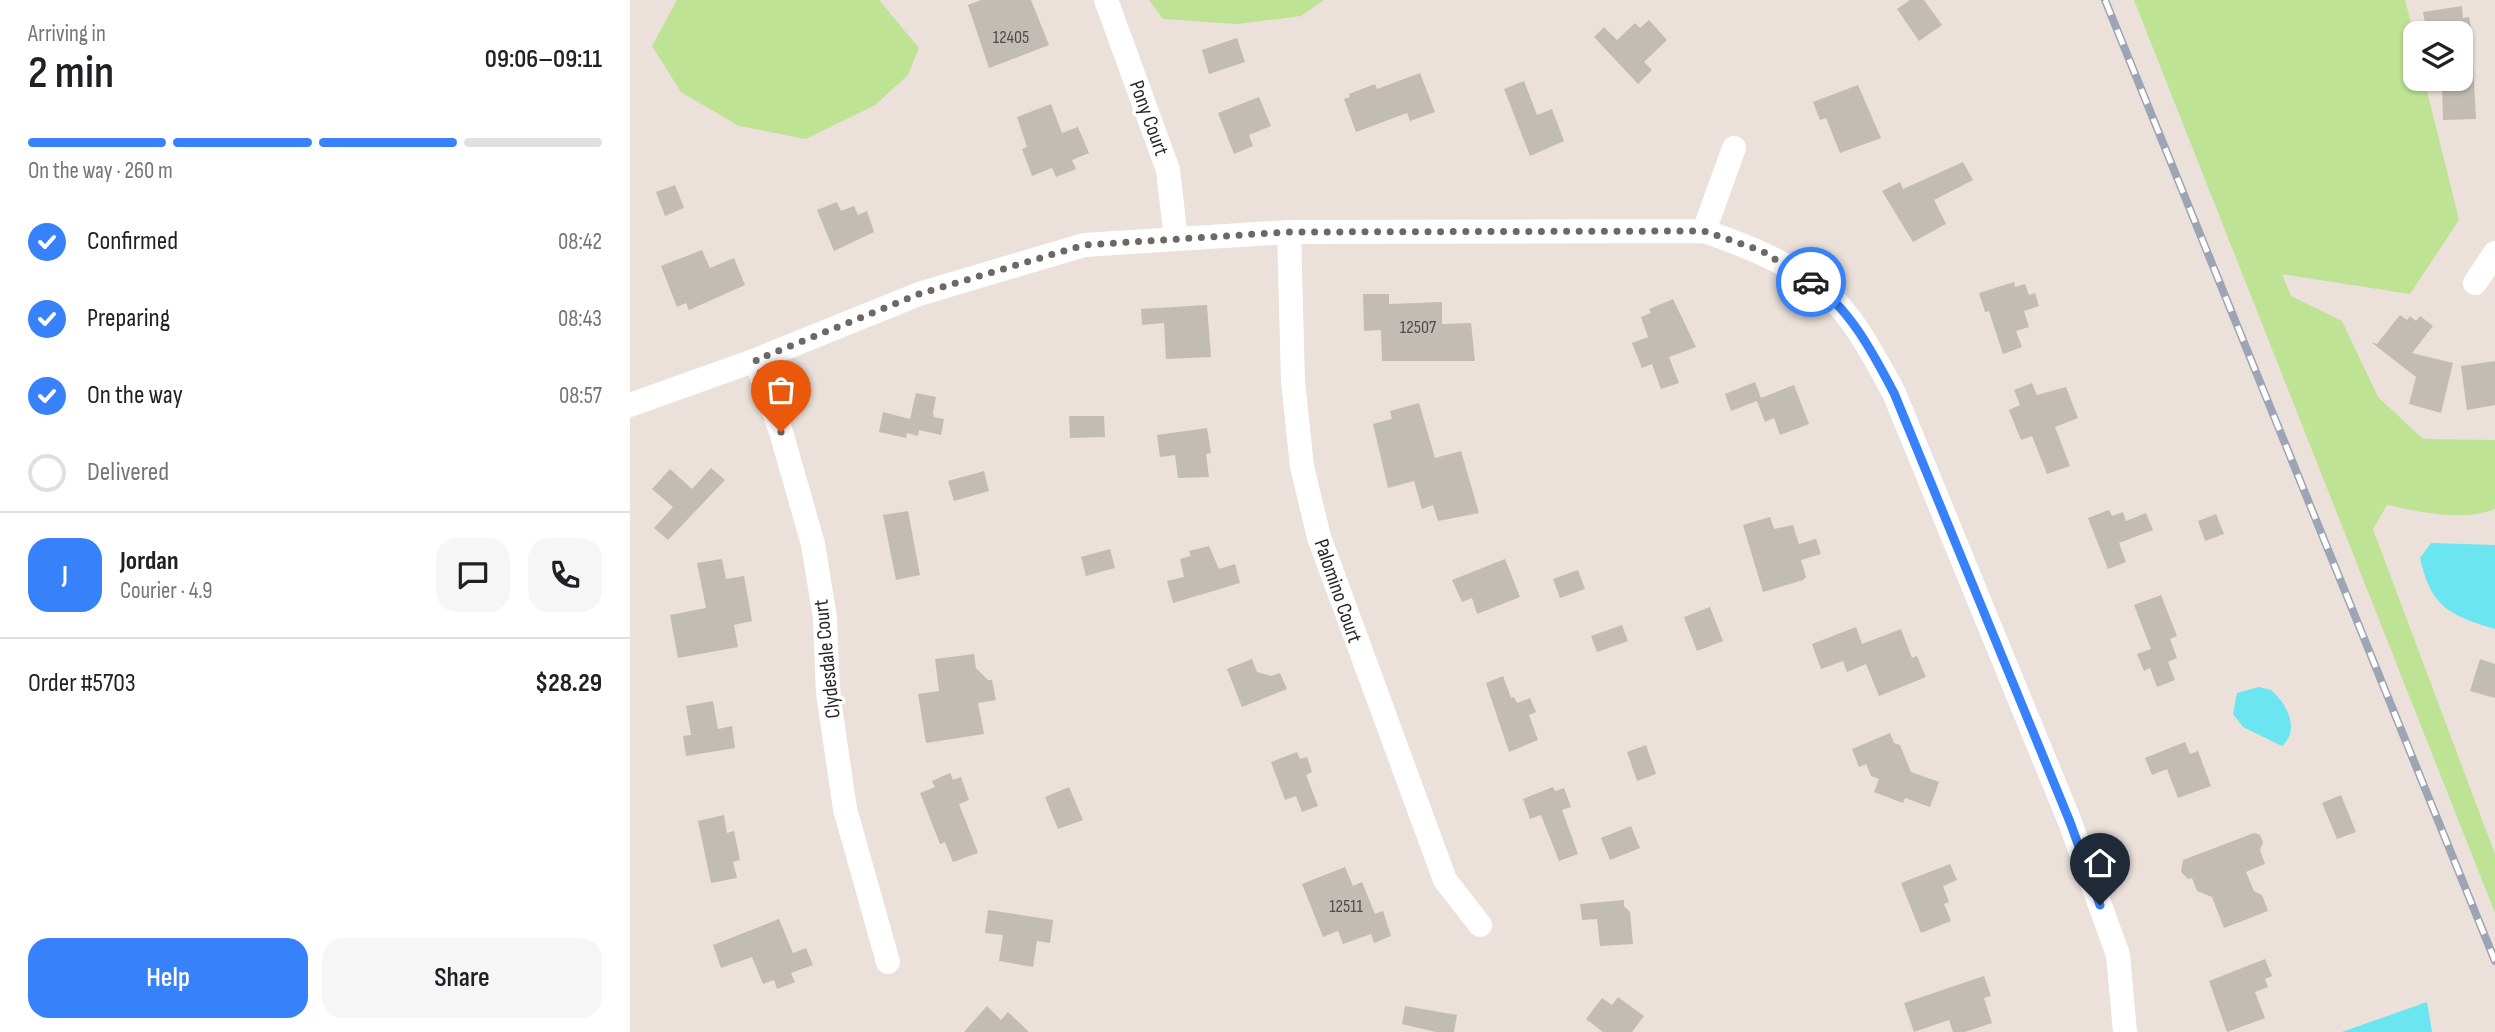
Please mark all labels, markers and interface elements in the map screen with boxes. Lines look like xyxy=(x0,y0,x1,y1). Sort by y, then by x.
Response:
text: Arriving in xyxy=(28,20,106,48)
map controls xyxy=(2403,21,2473,91)
button: layers xyxy=(2403,21,2473,91)
house number: 12405 xyxy=(993,27,1029,48)
text: 09:06–09:11 xyxy=(485,44,602,75)
text: 2 min xyxy=(28,46,114,101)
street label: Pony Court xyxy=(1124,77,1174,159)
text: On the way · 260 m xyxy=(28,157,173,185)
icon: check xyxy=(28,223,66,261)
text: Confirmed xyxy=(87,226,178,257)
text: 08:42 xyxy=(558,228,602,256)
courier xyxy=(1776,247,1846,317)
icon: car xyxy=(1792,263,1830,301)
icon: check xyxy=(28,300,66,338)
text: Preparing xyxy=(87,303,170,334)
text: 08:43 xyxy=(558,305,602,333)
house number: 12507 xyxy=(1400,317,1437,338)
pin xyxy=(751,360,811,432)
icon: bag xyxy=(762,371,800,409)
icon: check xyxy=(28,377,66,415)
text: On the way xyxy=(87,380,183,411)
text: 08:57 xyxy=(559,382,602,410)
text: Delivered xyxy=(87,457,169,488)
street label: Palomino Court xyxy=(1309,536,1367,646)
button: chat xyxy=(436,538,510,612)
button: phone xyxy=(528,538,602,612)
text: Jordan xyxy=(120,546,178,577)
text: J xyxy=(62,560,68,591)
text: Courier · 4.9 xyxy=(120,577,212,605)
street label: Clydesdale Court xyxy=(808,598,846,720)
text: Order #5703 xyxy=(28,668,136,699)
text: $28.29 xyxy=(535,668,602,699)
pin xyxy=(2070,833,2130,905)
icon: home xyxy=(2081,844,2119,882)
house number: 12511 xyxy=(1329,896,1364,917)
button: Help xyxy=(28,938,308,1018)
button: Share xyxy=(322,938,602,1018)

